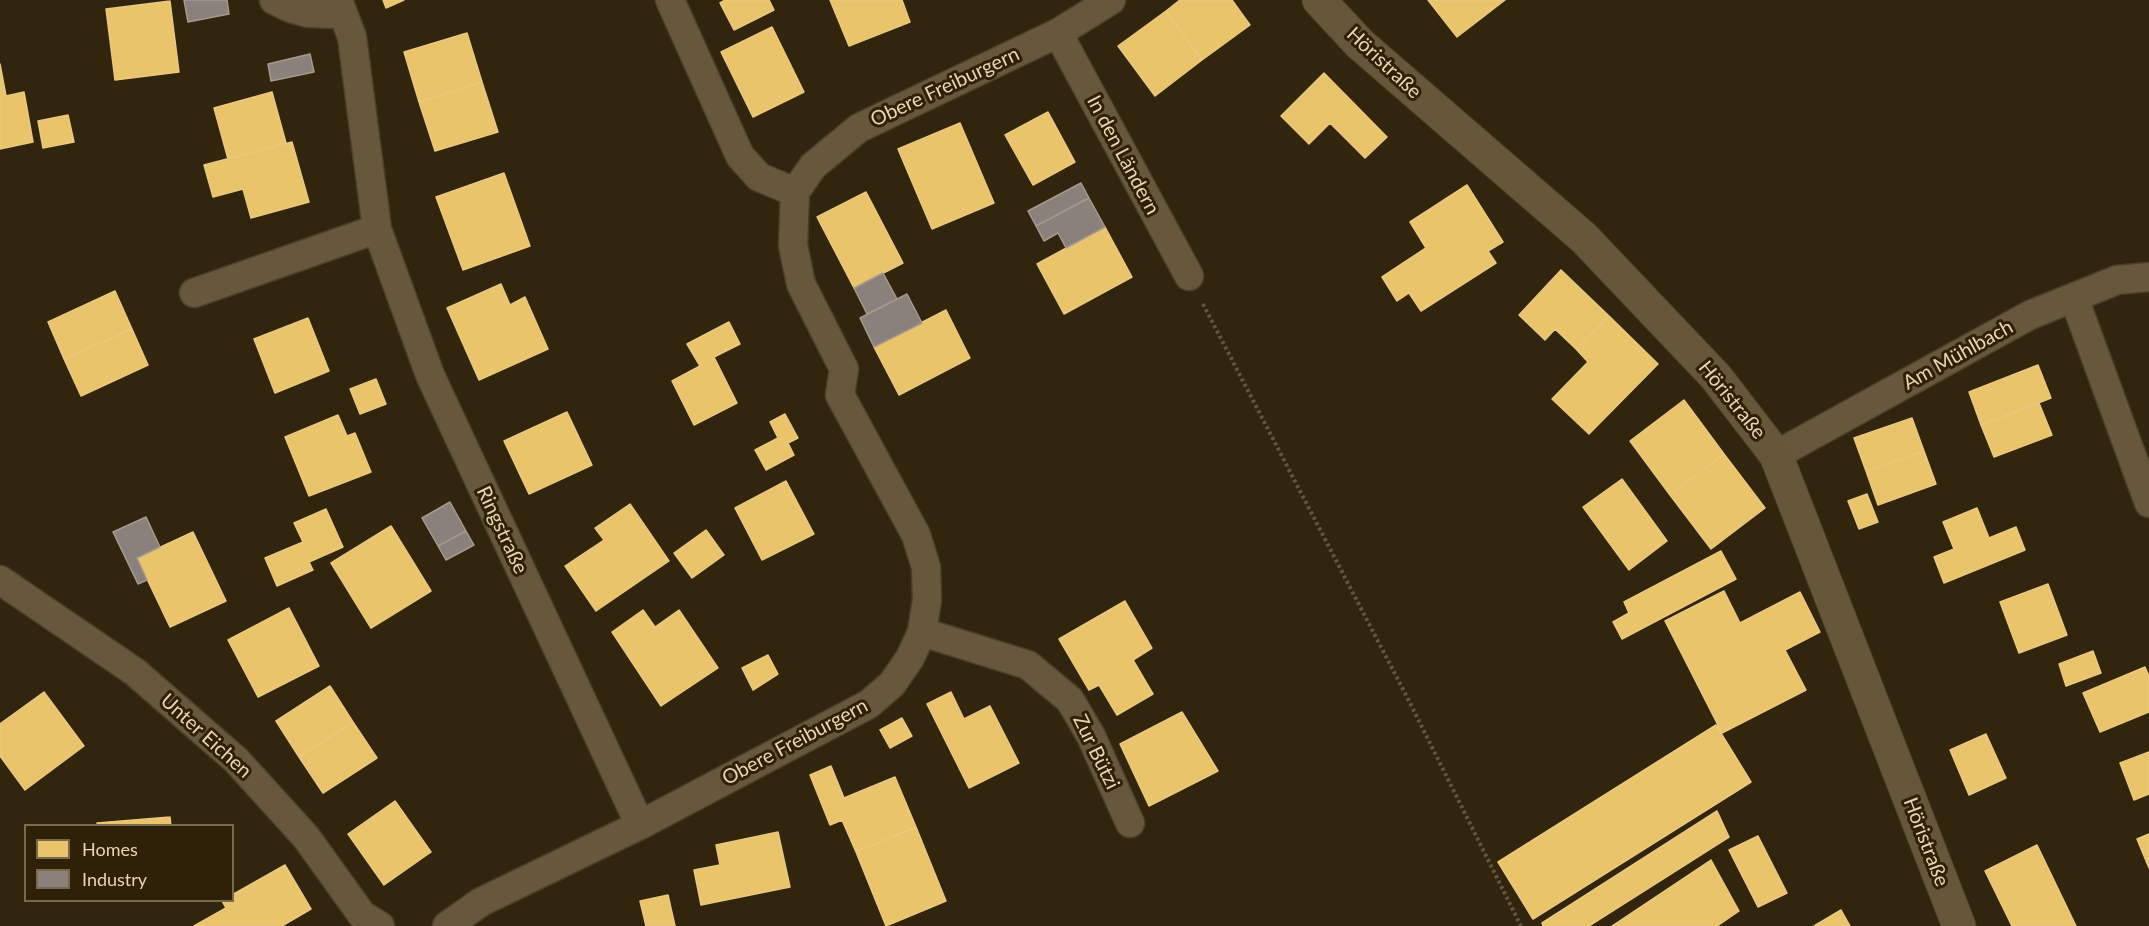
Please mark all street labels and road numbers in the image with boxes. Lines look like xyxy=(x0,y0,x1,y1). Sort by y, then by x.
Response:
street label: Höristraße xyxy=(1342,22,1426,104)
street label: Obere Freiburgern xyxy=(867,42,1023,132)
street label: In den Ländern xyxy=(1082,91,1164,219)
street label: Am Mühlbach xyxy=(1899,315,2017,395)
street label: Höristraße xyxy=(1693,356,1771,444)
street label: Ringstraße xyxy=(471,482,533,578)
street label: Unter Eichen xyxy=(156,689,256,783)
street label: Obere Freiburgern xyxy=(718,694,872,790)
street label: Zur Bützi xyxy=(1068,711,1124,793)
street label: Höristraße xyxy=(1898,794,1954,890)

